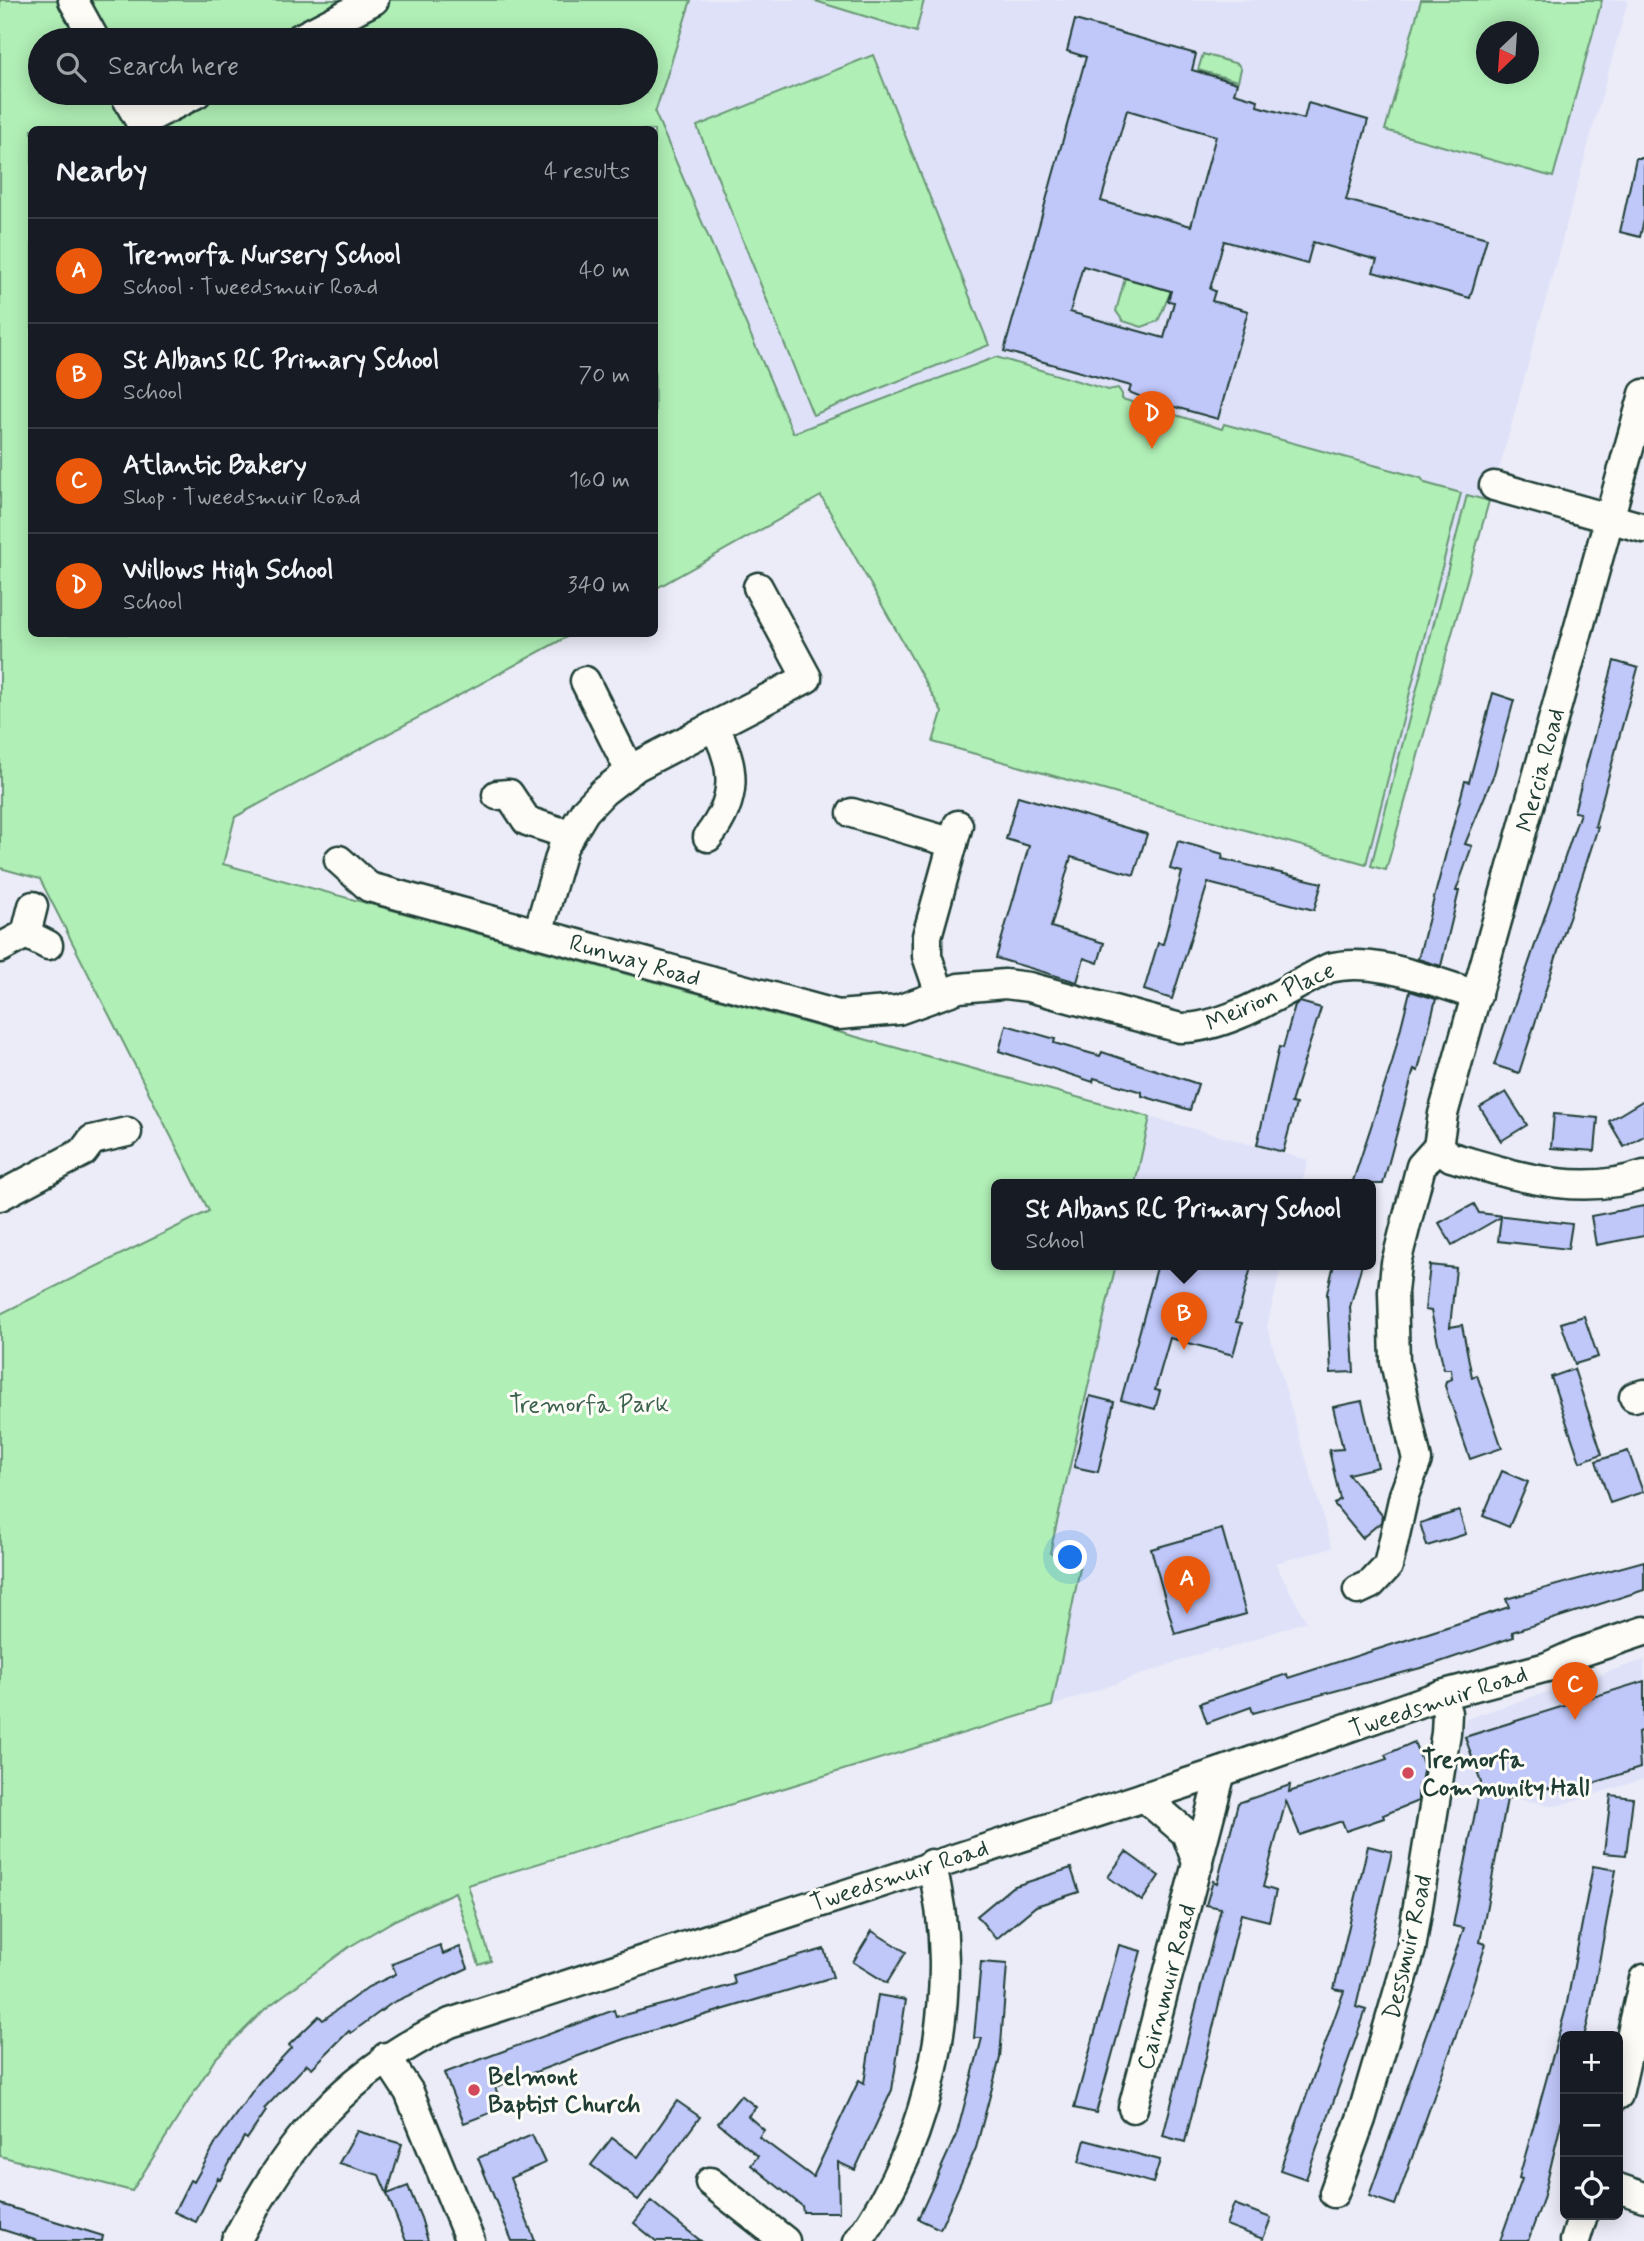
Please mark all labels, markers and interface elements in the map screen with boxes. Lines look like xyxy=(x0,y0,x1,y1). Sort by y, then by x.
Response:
north arrow xyxy=(1476,21,1539,84)
search box xyxy=(28,28,658,105)
icon: search xyxy=(52,48,90,86)
text: Search here xyxy=(108,50,239,84)
text: Nearby xyxy=(56,152,147,191)
text: 4 results xyxy=(544,157,630,187)
text: Tremorfa Nursery School xyxy=(123,239,401,273)
text: A xyxy=(71,256,87,286)
text: 40 m xyxy=(579,256,630,286)
text: School · Tweedsmuir Road xyxy=(123,273,378,303)
text: St Albans RC Primary School xyxy=(123,344,439,378)
text: B xyxy=(72,361,86,391)
text: 70 m xyxy=(578,361,630,391)
text: School xyxy=(123,378,183,408)
pin: D xyxy=(1129,391,1175,449)
text: Atlantic Bakery xyxy=(123,449,307,483)
text: C xyxy=(71,466,87,496)
text: 160 m xyxy=(569,466,630,496)
text: Shop · Tweedsmuir Road xyxy=(123,483,361,513)
text: Willows High School xyxy=(123,554,333,588)
text: D xyxy=(71,571,87,601)
text: 340 m xyxy=(567,571,630,601)
text: School xyxy=(123,588,183,618)
street label: Mercia Road xyxy=(1510,705,1573,836)
street label: Runway Road xyxy=(565,928,704,995)
street label: Meirion Place xyxy=(1201,955,1340,1040)
popup xyxy=(991,1179,1376,1270)
text: St Albans RC Primary School xyxy=(1025,1193,1342,1227)
text: School xyxy=(1025,1227,1085,1257)
pin: B xyxy=(1161,1292,1207,1350)
park label: Tremorfa Park xyxy=(509,1390,669,1421)
your location xyxy=(1053,1540,1087,1574)
pin: A xyxy=(1164,1556,1210,1614)
street label: Tweedsmuir Road xyxy=(1345,1659,1531,1746)
pin: C xyxy=(1552,1662,1598,1720)
place label: Tremorfa Community Hall xyxy=(1422,1745,1590,1804)
marker: Tremorfa Community Hall xyxy=(1400,1765,1416,1781)
street label: Tweedsmuir Road xyxy=(806,1833,992,1920)
street label: Dessmuir Road xyxy=(1377,1872,1440,2023)
street label: Cairnmuir Road xyxy=(1130,1901,1204,2074)
map controls xyxy=(1560,2031,1623,2220)
button: + xyxy=(1560,2031,1623,2094)
place label: Belmont Baptist Church xyxy=(488,2062,641,2121)
marker: Belmont Baptist Church xyxy=(466,2082,482,2098)
button: − xyxy=(1560,2094,1623,2157)
button: locate xyxy=(1560,2157,1623,2220)

